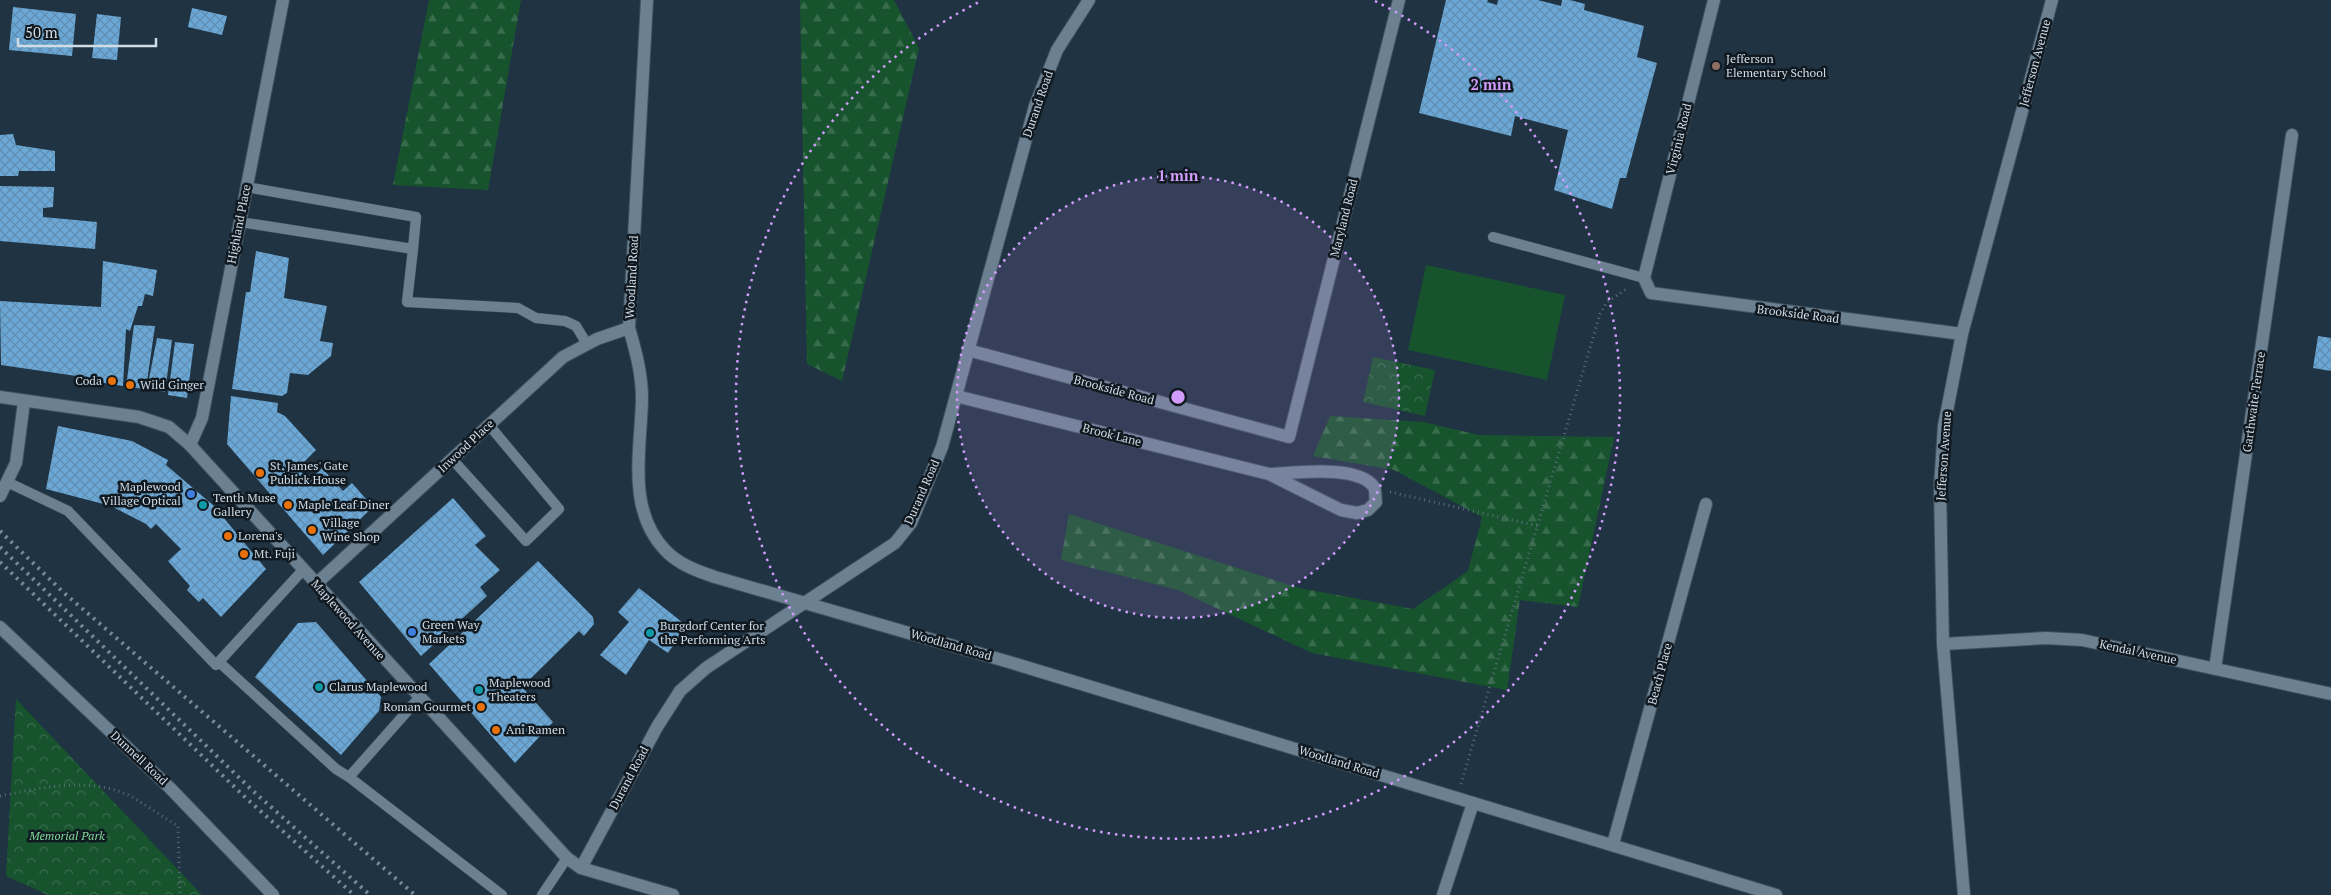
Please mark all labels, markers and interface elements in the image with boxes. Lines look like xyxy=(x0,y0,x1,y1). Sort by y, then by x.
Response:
scale bar xyxy=(18,15,155,47)
street label: Jefferson Avenue xyxy=(2016,18,2053,108)
text: 50 m xyxy=(25,22,58,42)
place label: Jefferson Elementary School xyxy=(1726,51,1827,80)
marker: Jefferson Elementary School xyxy=(1710,60,1722,72)
street label: Durand Road xyxy=(1019,68,1056,139)
text: 2 min xyxy=(1470,74,1512,94)
street label: Virginia Road xyxy=(1662,101,1695,176)
text: 1 min xyxy=(1157,165,1199,185)
street label: Maryland Road xyxy=(1327,177,1361,259)
street label: Highland Place xyxy=(223,183,254,265)
street label: Woodland Road xyxy=(622,235,641,319)
street label: Brookside Road xyxy=(1756,301,1840,326)
street label: Garthwaite Terrace xyxy=(2239,351,2268,453)
street label: Brookside Road xyxy=(1072,372,1156,408)
place label: Coda xyxy=(75,373,102,388)
marker: Coda xyxy=(106,375,118,387)
place label: Wild Ginger xyxy=(140,377,204,392)
marker: Wild Ginger xyxy=(124,379,136,391)
centre of rings xyxy=(1169,388,1187,406)
street label: Jefferson Avenue xyxy=(1933,411,1954,501)
street label: Inwood Place xyxy=(435,416,497,475)
street label: Brook Lane xyxy=(1081,420,1143,449)
street label: Durand Road xyxy=(901,457,943,527)
place label: St. James' Gate Publick House xyxy=(270,458,348,487)
marker: St. James' Gate Publick House xyxy=(254,467,266,479)
place label: Maplewood Village Optical xyxy=(102,479,181,508)
marker: Maplewood Village Optical xyxy=(185,488,197,500)
place label: Tenth Muse Gallery xyxy=(213,490,276,519)
place label: Maple Leaf Diner xyxy=(298,497,390,512)
marker: Tenth Muse Gallery xyxy=(197,499,209,511)
marker: Maple Leaf Diner xyxy=(282,499,294,511)
place label: Village Wine Shop xyxy=(322,515,380,544)
marker: Village Wine Shop xyxy=(306,524,318,536)
place label: Lorena's xyxy=(238,528,283,543)
marker: Lorena's xyxy=(222,530,234,542)
place label: Mt. Fuji xyxy=(254,546,296,561)
marker: Mt. Fuji xyxy=(238,548,250,560)
street label: Maplewood Avenue xyxy=(308,576,389,663)
place label: Green Way Markets xyxy=(422,617,480,646)
place label: Burgdorf Center for the Performing Arts xyxy=(660,618,766,647)
marker: Green Way Markets xyxy=(406,626,418,638)
street label: Woodland Road xyxy=(909,626,994,663)
marker: Burgdorf Center for the Performing Arts xyxy=(644,627,656,639)
street label: Kendal Avenue xyxy=(2098,636,2178,667)
street label: Beach Place xyxy=(1644,641,1675,706)
place label: Maplewood Theaters xyxy=(489,675,551,704)
place label: Clarus Maplewood xyxy=(329,679,428,694)
marker: Clarus Maplewood xyxy=(313,681,325,693)
marker: Maplewood Theaters xyxy=(473,684,485,696)
place label: Roman Gourmet xyxy=(383,699,472,714)
marker: Roman Gourmet xyxy=(475,701,487,713)
place label: Ani Ramen xyxy=(506,722,565,737)
marker: Ani Ramen xyxy=(490,724,502,736)
street label: Dunnell Road xyxy=(108,727,171,788)
street label: Woodland Road xyxy=(1297,742,1382,781)
street label: Durand Road xyxy=(606,743,652,812)
park label: Memorial Park xyxy=(28,828,105,843)

